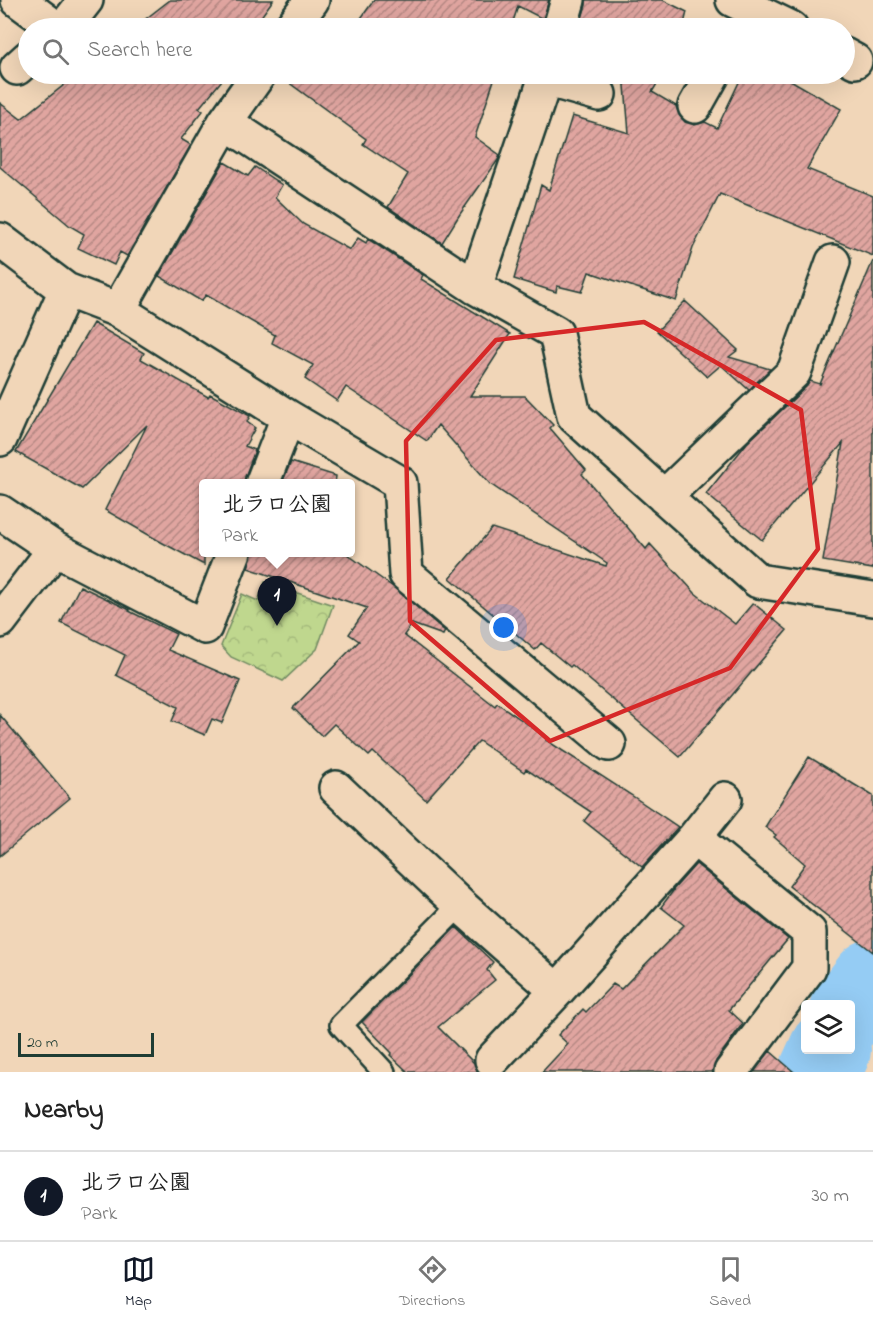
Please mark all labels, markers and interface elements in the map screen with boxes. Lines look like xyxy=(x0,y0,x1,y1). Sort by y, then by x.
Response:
search box xyxy=(18,18,855,84)
icon: search xyxy=(39,35,72,68)
text: Search here xyxy=(87,35,192,67)
popup xyxy=(199,479,355,557)
text: 北ラロ公園 xyxy=(222,490,332,522)
text: Park xyxy=(222,522,258,551)
pin: 1 xyxy=(258,576,296,626)
your location xyxy=(489,613,518,642)
map controls xyxy=(801,1000,855,1054)
button: layers xyxy=(801,1000,855,1054)
scale bar xyxy=(18,1030,154,1058)
text: 20 m xyxy=(27,1031,58,1055)
text: Nearby xyxy=(24,1092,103,1130)
text: 北ラロ公園 xyxy=(81,1168,191,1200)
text: 1 xyxy=(40,1182,47,1211)
text: 30 m xyxy=(812,1182,849,1211)
text: Park xyxy=(81,1200,117,1229)
tab: Map xyxy=(122,1253,155,1313)
tab: Directions xyxy=(399,1253,465,1313)
tab: Saved xyxy=(709,1253,751,1313)

